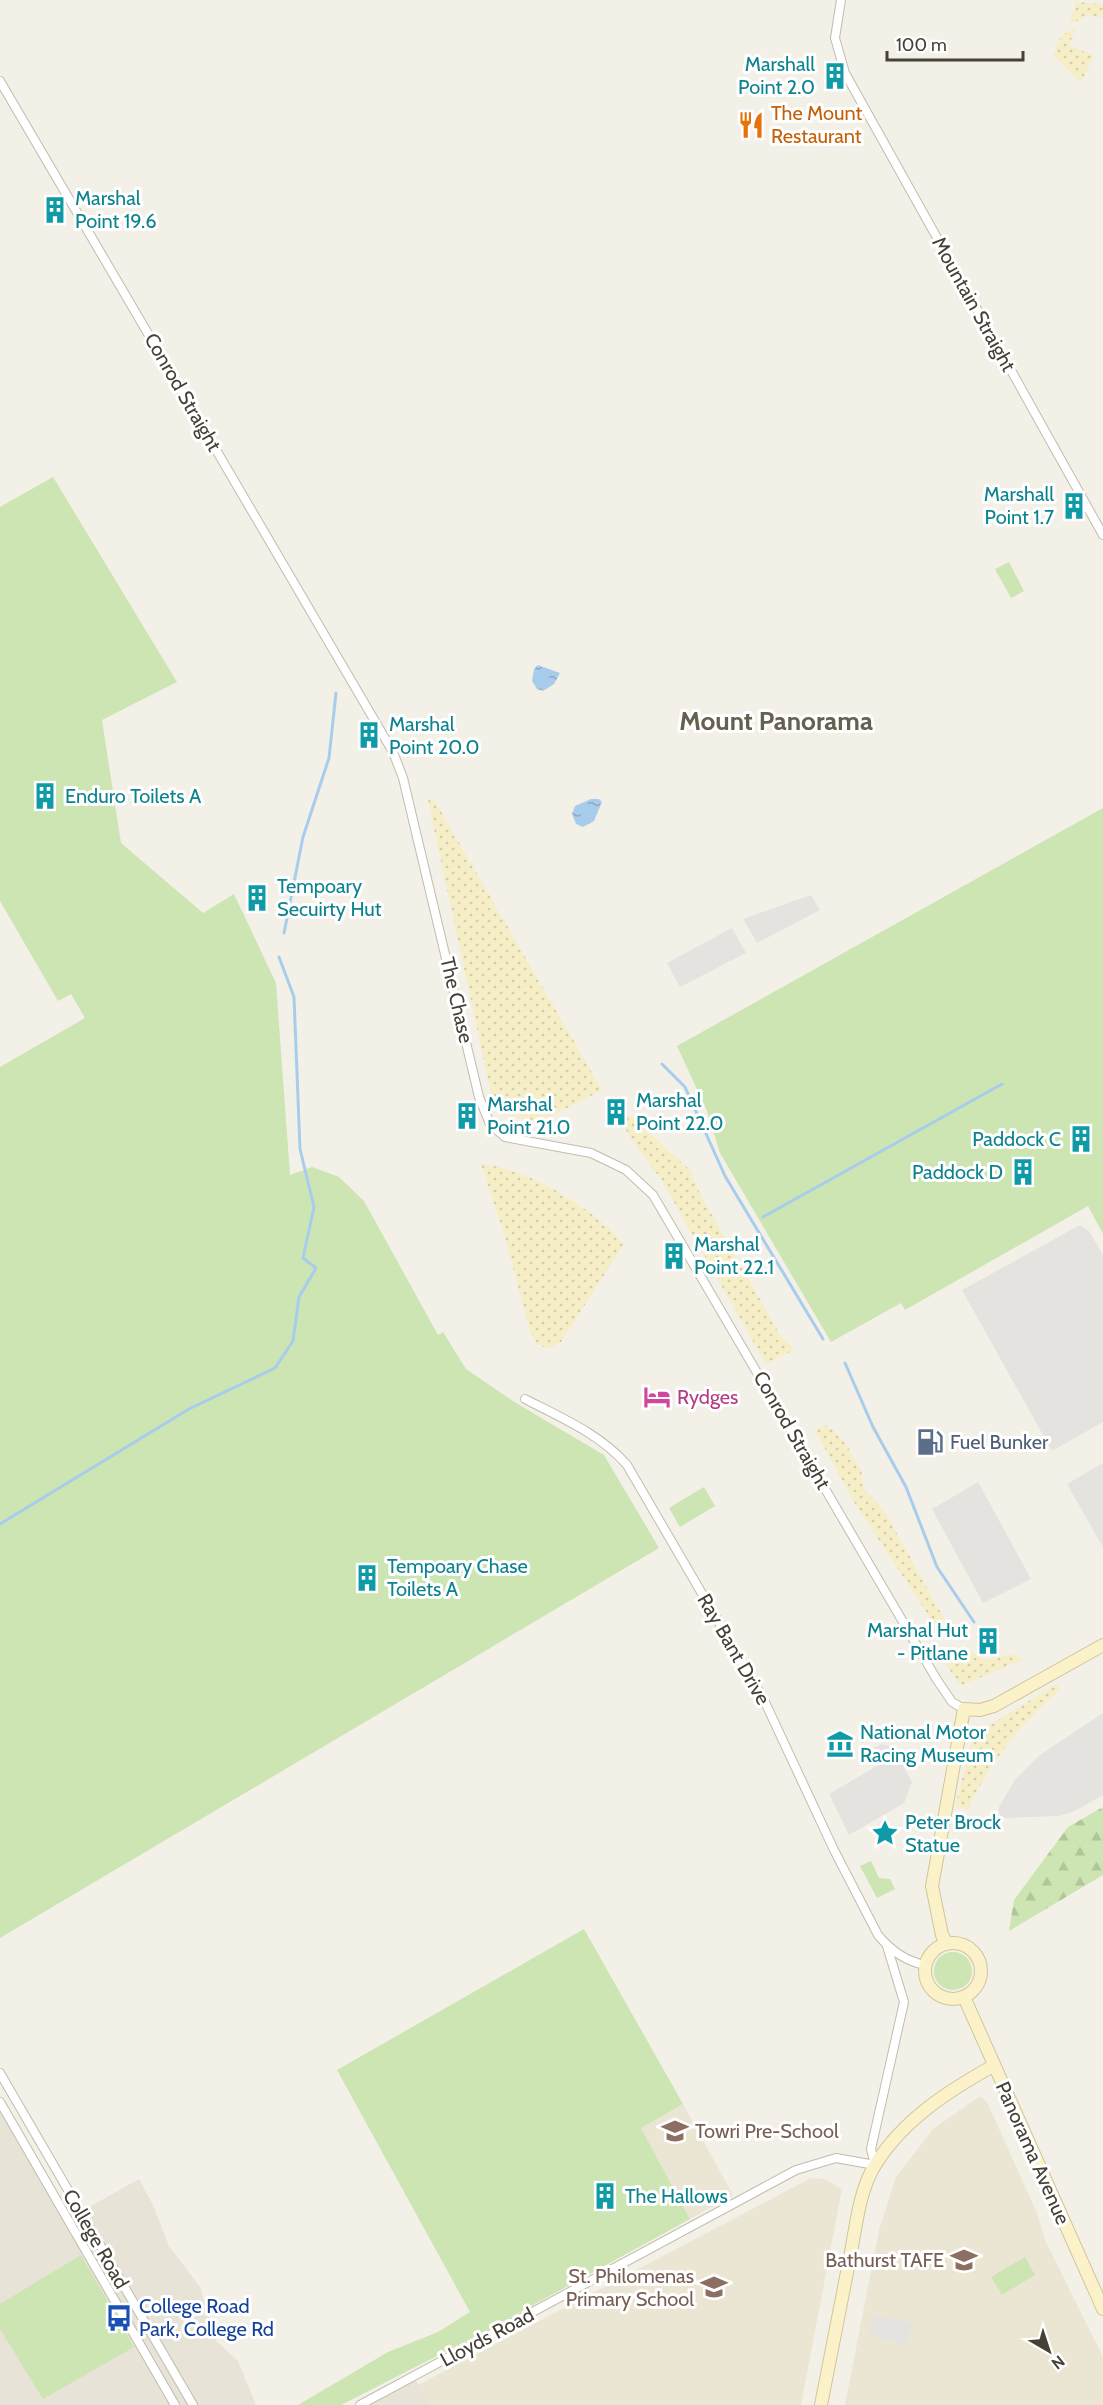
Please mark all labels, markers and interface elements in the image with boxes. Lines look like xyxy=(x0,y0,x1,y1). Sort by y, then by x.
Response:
scale bar xyxy=(887,24,1024,62)
text: 100 m xyxy=(896,34,947,56)
place label: Marshall Point 2.0 xyxy=(738,52,815,99)
building icon: Marshall Point 2.0 xyxy=(820,61,850,91)
place label: The Mount Restaurant xyxy=(771,101,863,148)
restaurant icon: The Mount Restaurant xyxy=(736,110,766,140)
place label: Marshal Point 19.6 xyxy=(75,186,157,233)
building icon: Marshal Point 19.6 xyxy=(40,195,70,225)
street label: Mountain Straight xyxy=(927,232,1021,376)
street label: Conrod Straight xyxy=(140,329,227,456)
place label: Marshall Point 1.7 xyxy=(984,482,1054,529)
building icon: Marshall Point 1.7 xyxy=(1059,491,1089,521)
district label: Mount Panorama xyxy=(679,705,873,737)
place label: Marshal Point 20.0 xyxy=(389,712,480,759)
building icon: Marshal Point 20.0 xyxy=(354,720,384,750)
building icon: Enduro Toilets A xyxy=(30,781,60,811)
place label: Enduro Toilets A xyxy=(65,784,202,808)
place label: Tempoary Secuirty Hut xyxy=(277,874,382,921)
building icon: Tempoary Secuirty Hut xyxy=(242,883,272,913)
street label: The Chase xyxy=(435,955,479,1045)
place label: Marshal Point 22.0 xyxy=(636,1088,723,1135)
place label: Marshal Point 21.0 xyxy=(487,1092,570,1139)
building icon: Marshal Point 22.0 xyxy=(601,1097,631,1127)
building icon: Marshal Point 21.0 xyxy=(452,1101,482,1131)
building icon: Paddock C xyxy=(1066,1124,1096,1154)
place label: Paddock C xyxy=(972,1127,1061,1151)
building icon: Paddock D xyxy=(1008,1157,1038,1187)
place label: Paddock D xyxy=(912,1160,1003,1184)
place label: Marshal Point 22.1 xyxy=(694,1232,774,1279)
building icon: Marshal Point 22.1 xyxy=(659,1241,689,1271)
street label: Conrod Straight xyxy=(749,1367,836,1494)
hotel icon: Rydges xyxy=(642,1382,672,1412)
place label: Rydges xyxy=(677,1385,738,1409)
fuel station icon: Fuel Bunker xyxy=(915,1427,945,1457)
place label: Fuel Bunker xyxy=(950,1430,1049,1454)
place label: Tempoary Chase Toilets A xyxy=(387,1554,528,1601)
building icon: Tempoary Chase Toilets A xyxy=(352,1563,382,1593)
street label: Ray Bant Drive xyxy=(693,1589,775,1709)
place label: Marshal Hut - Pitlane xyxy=(867,1618,968,1665)
building icon: Marshal Hut - Pitlane xyxy=(973,1626,1003,1656)
place label: National Motor Racing Museum xyxy=(860,1720,994,1767)
museum icon: National Motor Racing Museum xyxy=(825,1729,855,1759)
place label: Peter Brock Statue xyxy=(905,1810,1001,1857)
place icon: Peter Brock Statue xyxy=(870,1818,900,1848)
street label: Panorama Avenue xyxy=(991,2078,1075,2228)
school or university icon: Towri Pre-School xyxy=(660,2116,690,2146)
place label: Towri Pre-School xyxy=(695,2119,839,2143)
building icon: The Hallows xyxy=(590,2181,620,2211)
place label: The Hallows xyxy=(625,2184,728,2208)
street label: College Road xyxy=(58,2185,134,2293)
school or university icon: Bathurst TAFE xyxy=(949,2245,979,2275)
place label: Bathurst TAFE xyxy=(825,2248,944,2272)
place label: St. Philomenas Primary School xyxy=(566,2264,694,2311)
school or university icon: St. Philomenas Primary School xyxy=(699,2272,729,2302)
place label: College Road Park, College Rd xyxy=(139,2294,274,2341)
street label: Lloyds Road xyxy=(436,2302,538,2372)
bus stop icon: College Road Park, College Rd xyxy=(104,2303,134,2333)
north arrow xyxy=(1019,2321,1079,2381)
text: N xyxy=(1048,2351,1068,2373)

